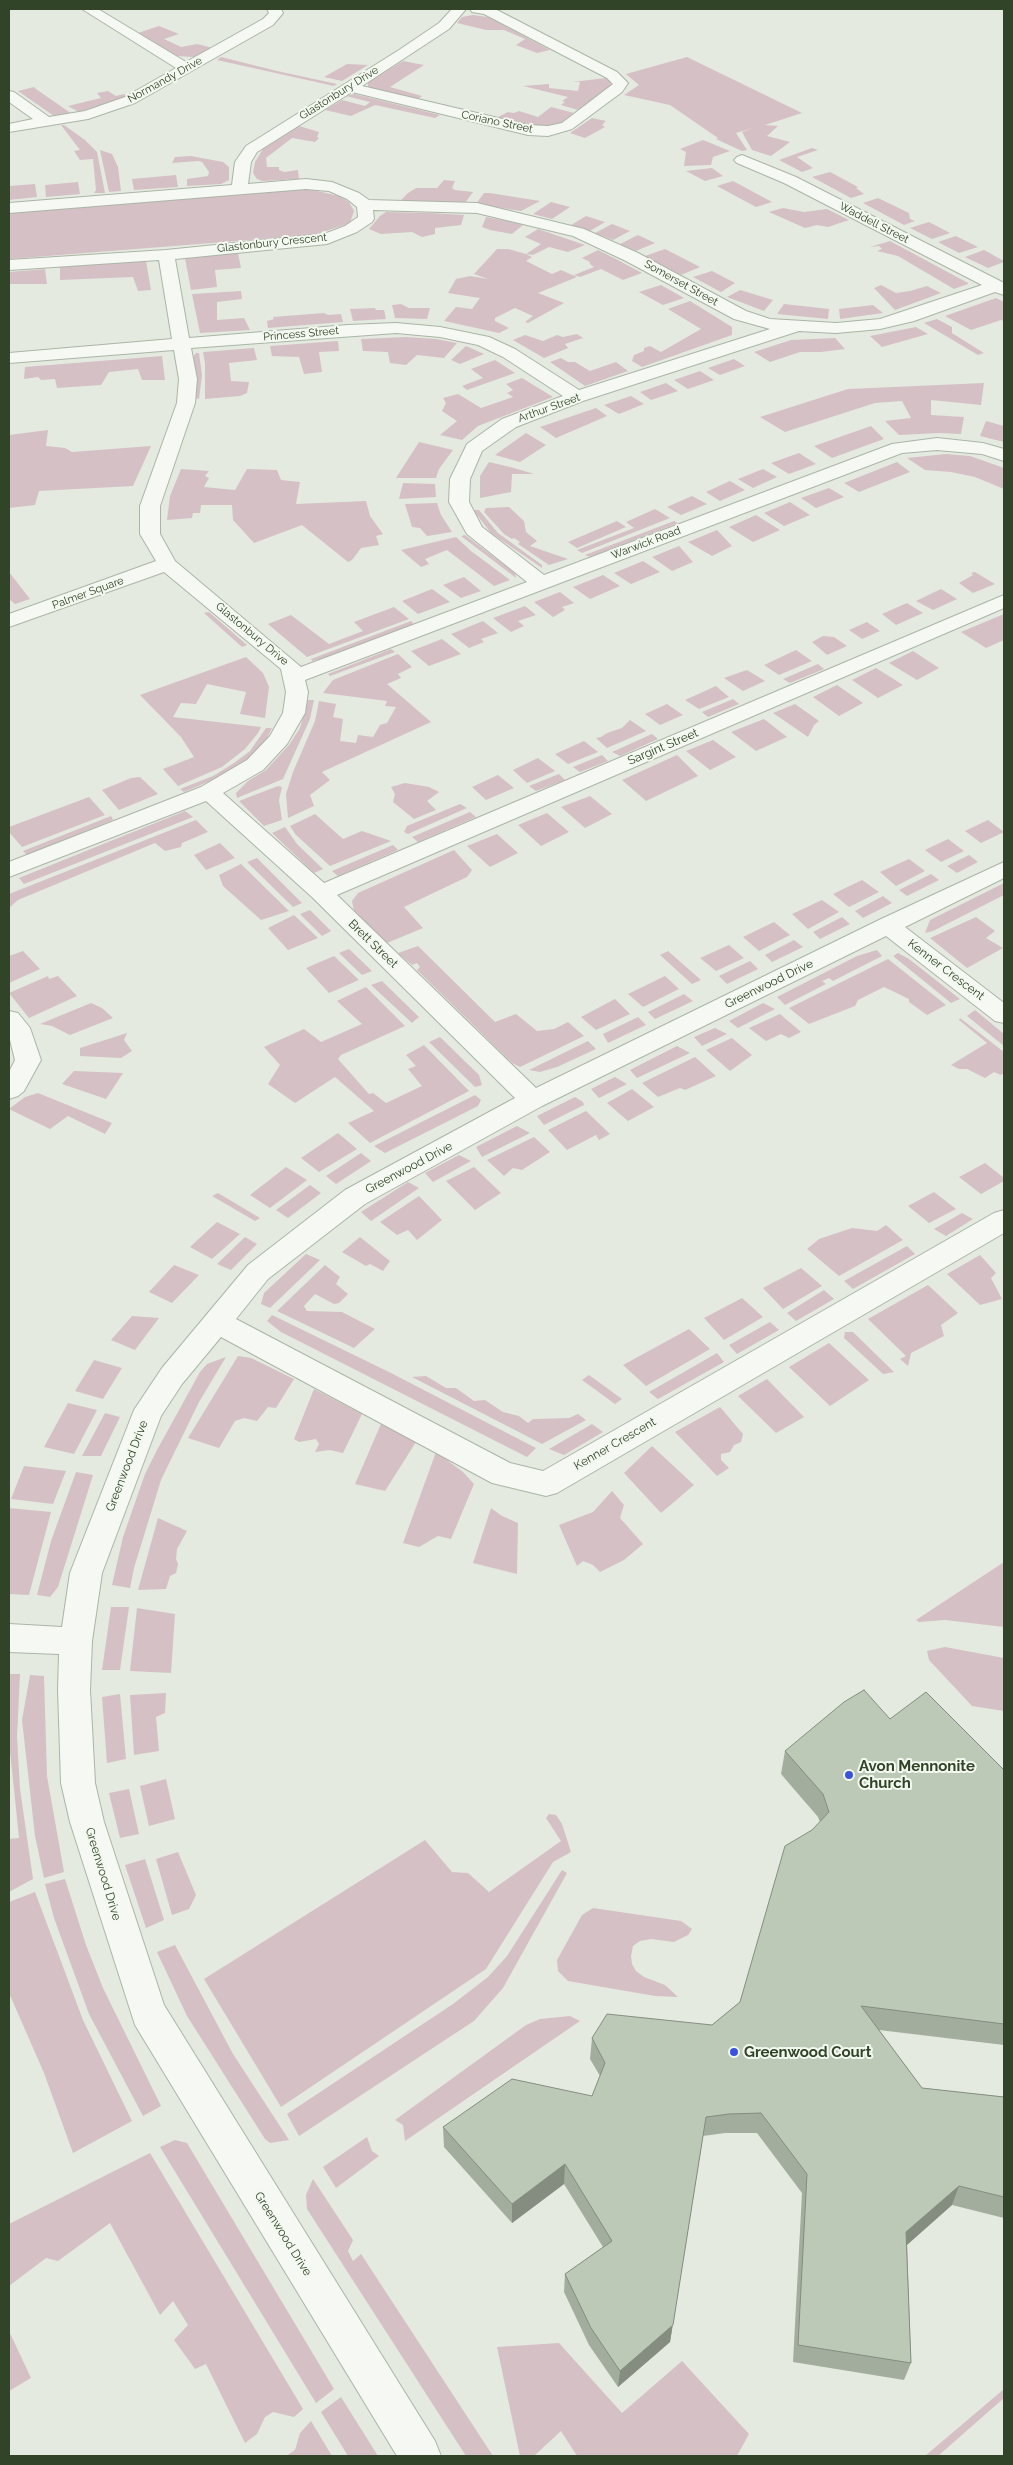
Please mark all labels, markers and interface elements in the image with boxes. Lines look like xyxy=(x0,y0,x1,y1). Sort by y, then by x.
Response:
street label: Normandy Drive xyxy=(125,54,205,106)
street label: Glastonbury Drive xyxy=(297,63,381,123)
street label: Coriano Street xyxy=(460,108,534,136)
street label: Waddell Street xyxy=(837,200,911,246)
street label: Glastonbury Crescent xyxy=(217,231,327,255)
street label: Somerset Street xyxy=(642,257,720,309)
street label: Princess Street xyxy=(263,324,339,344)
street label: Arthur Street xyxy=(516,391,582,425)
street label: Warwick Road xyxy=(609,524,683,562)
street label: Palmer Square xyxy=(50,574,126,612)
street label: Glastonbury Drive xyxy=(213,600,291,668)
street label: Sargint Street xyxy=(626,726,700,768)
street label: Brett Street xyxy=(345,917,401,971)
street label: Kenner Crescent xyxy=(905,936,987,1004)
street label: Greenwood Drive xyxy=(722,956,816,1012)
street label: Greenwood Drive xyxy=(363,1139,455,1197)
street label: Kenner Crescent xyxy=(571,1415,659,1473)
street label: Greenwood Drive xyxy=(103,1418,151,1514)
place label: Avon Mennonite Church xyxy=(859,1757,975,1792)
marker: Avon Mennonite Church xyxy=(843,1769,855,1781)
street label: Greenwood Drive xyxy=(82,1826,124,1922)
place label: Greenwood Court xyxy=(744,2043,871,2061)
marker: Greenwood Court xyxy=(728,2046,740,2058)
street label: Greenwood Drive xyxy=(251,2189,315,2279)

